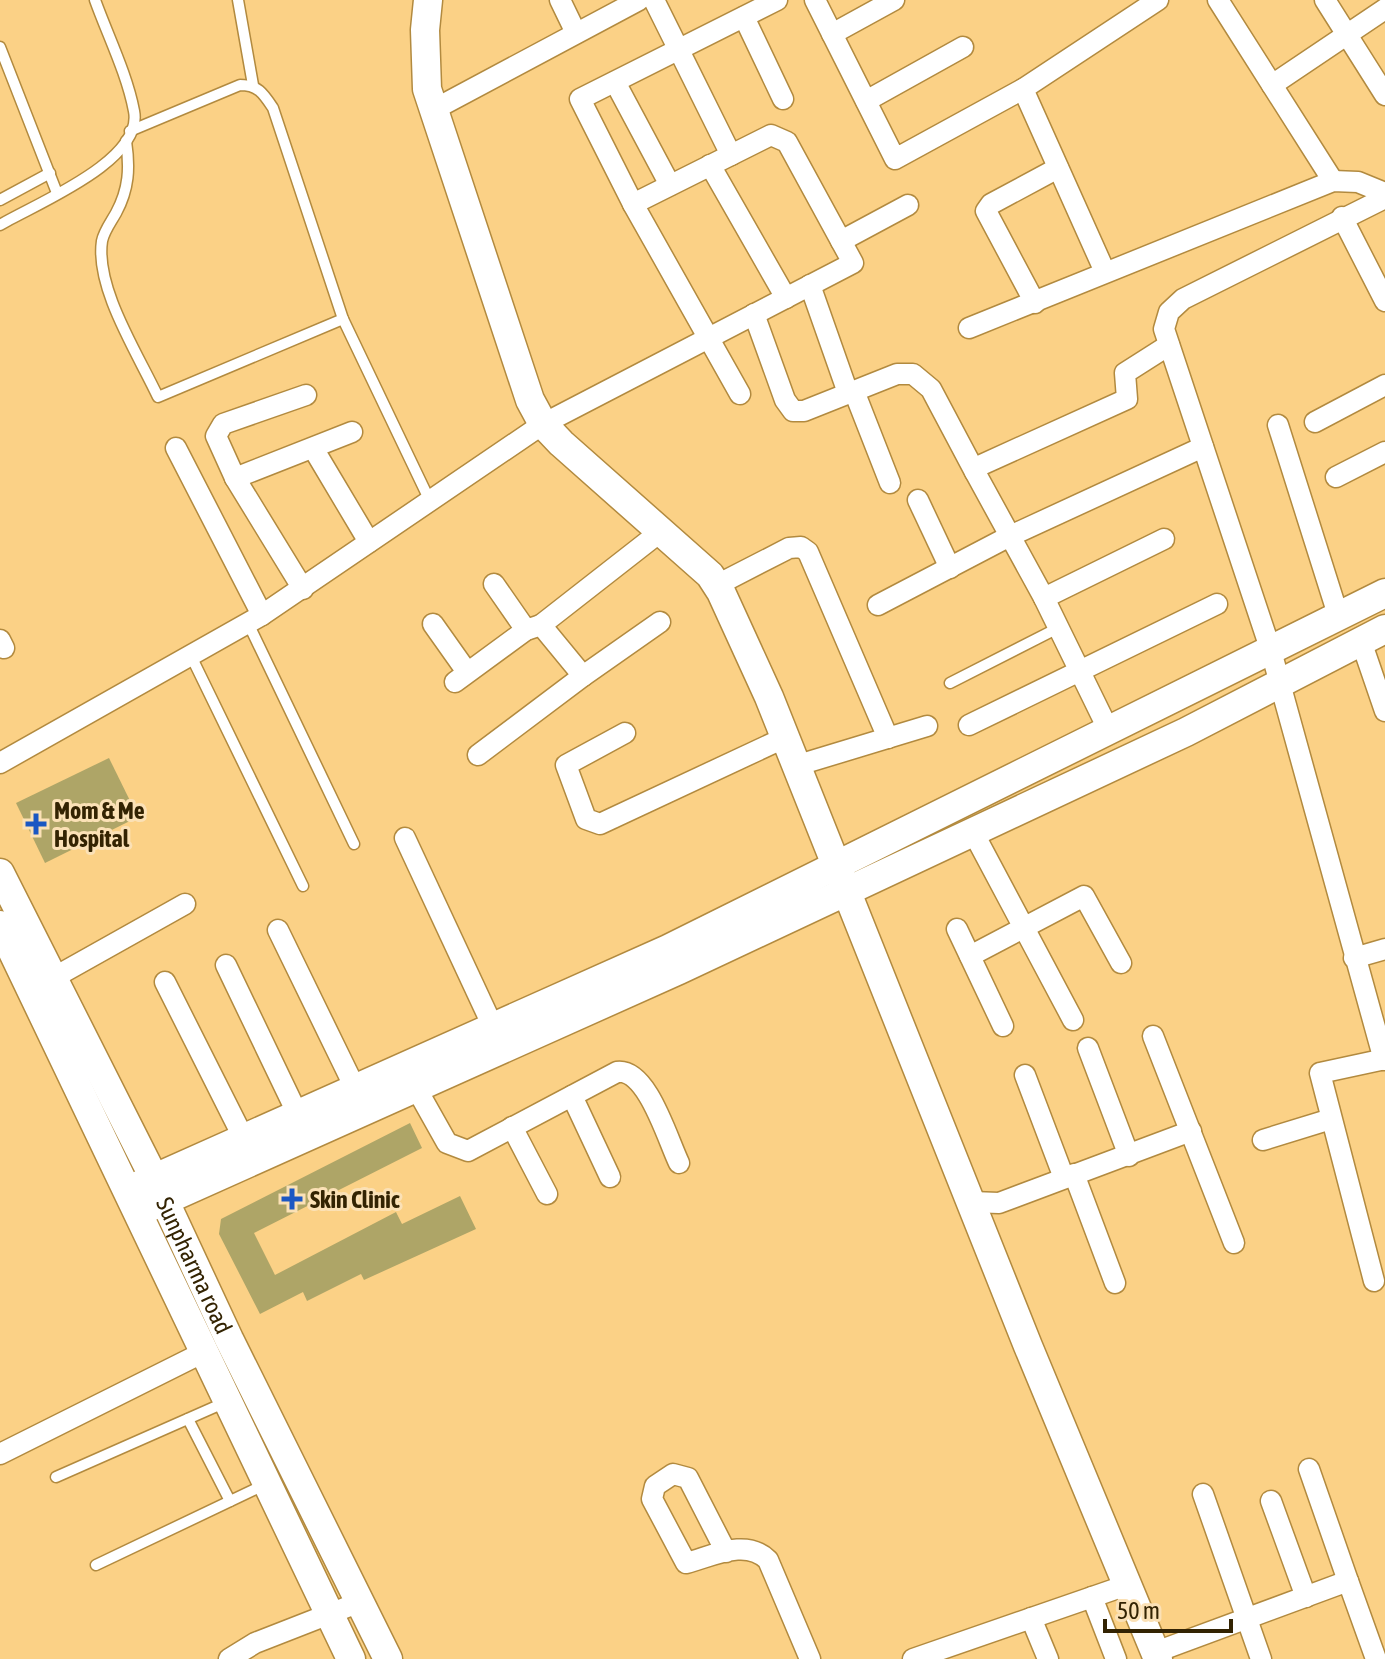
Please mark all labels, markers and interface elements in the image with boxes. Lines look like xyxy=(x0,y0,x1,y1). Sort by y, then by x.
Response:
place label: Mom & Me Hospital xyxy=(54,797,145,852)
marker: Mom & Me Hospital xyxy=(25,813,47,835)
place label: Skin Clinic xyxy=(310,1186,400,1213)
marker: Skin Clinic xyxy=(281,1188,303,1210)
street label: Sunpharma road xyxy=(151,1193,238,1338)
scale bar xyxy=(1105,1583,1231,1633)
text: 50 m xyxy=(1117,1597,1160,1624)

